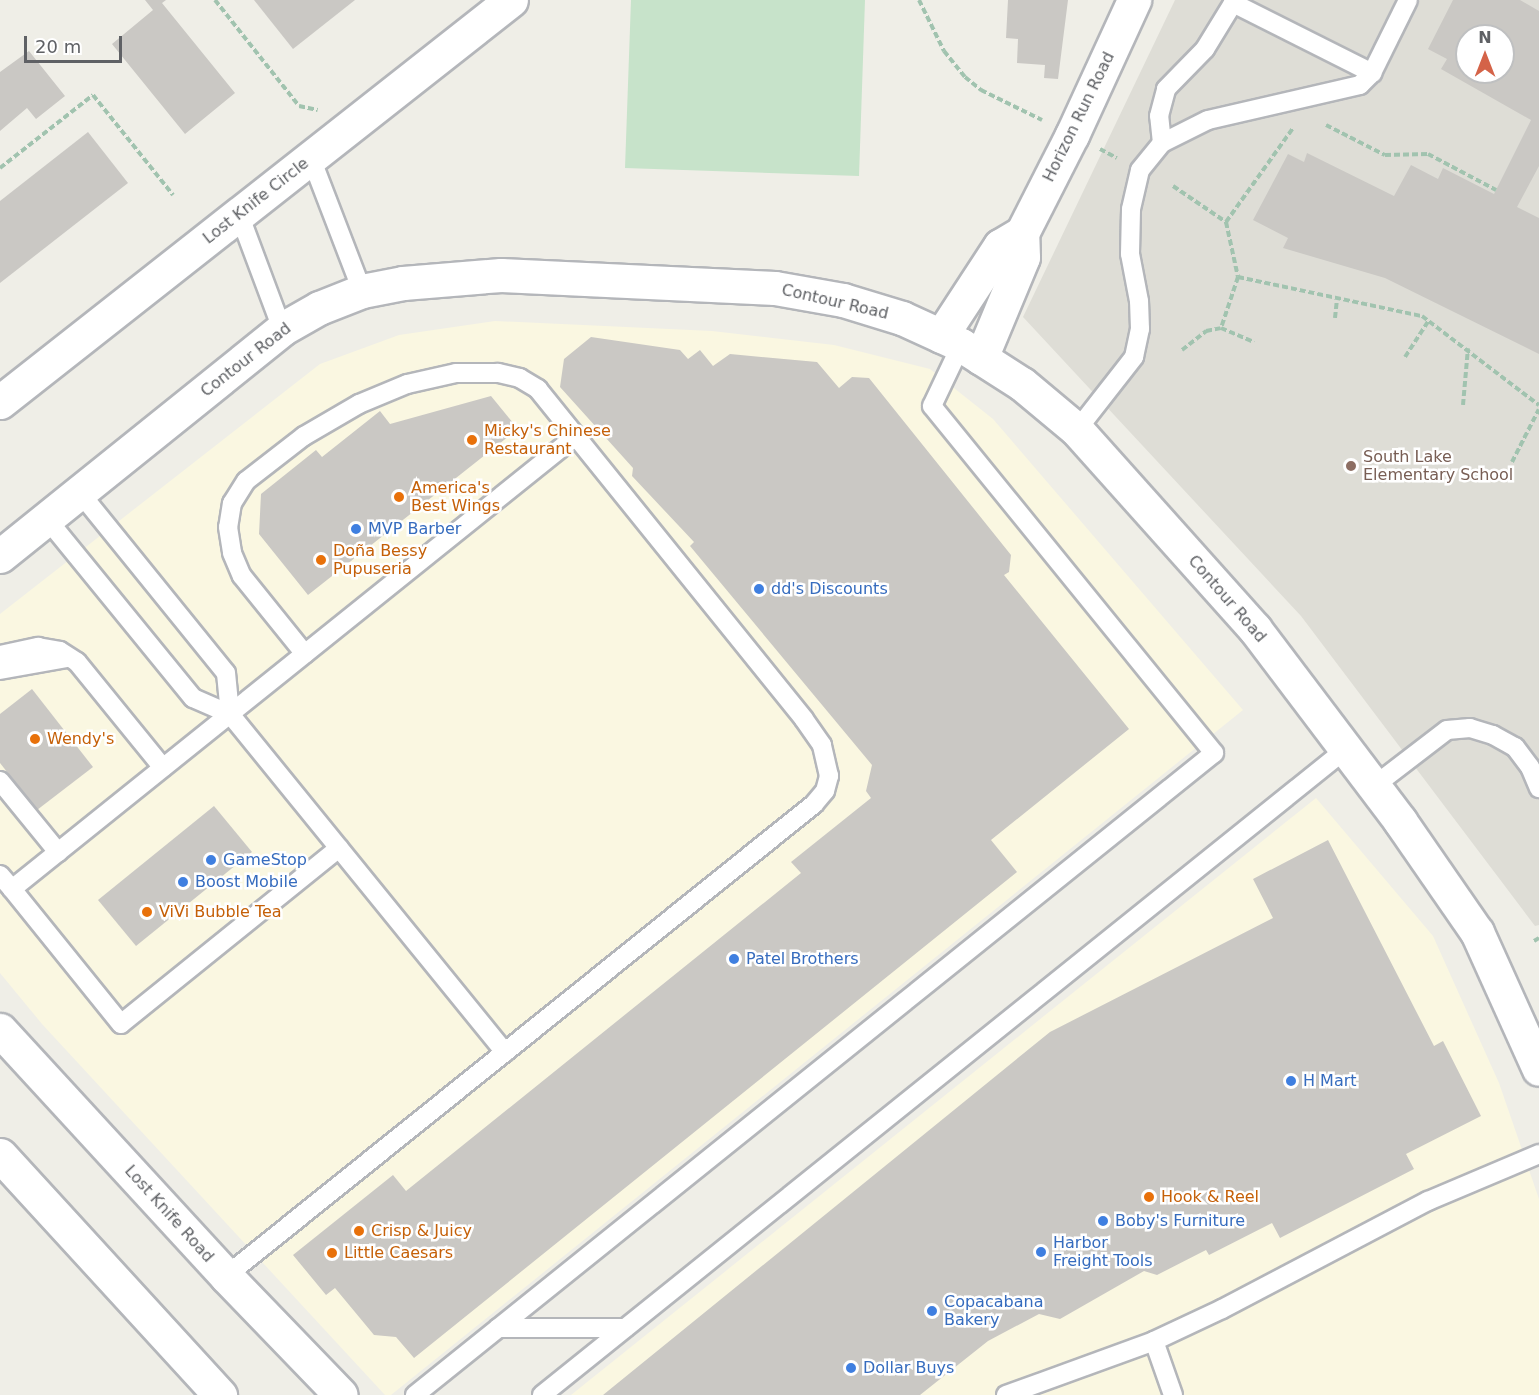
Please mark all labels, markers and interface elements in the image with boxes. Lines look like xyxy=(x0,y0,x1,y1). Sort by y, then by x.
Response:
scale bar xyxy=(27,24,124,62)
north arrow xyxy=(1455,24,1515,84)
text: N xyxy=(1478,28,1492,47)
text: 20 m xyxy=(35,36,81,57)
street label: Horizon Run Road xyxy=(1039,49,1119,185)
street label: Lost Knife Circle xyxy=(199,154,313,248)
street label: Contour Road xyxy=(780,280,890,324)
street label: Contour Road xyxy=(197,319,295,401)
place label: Micky's Chinese Restaurant xyxy=(484,421,611,459)
marker: Micky's Chinese Restaurant xyxy=(465,433,479,447)
place label: South Lake Elementary School xyxy=(1363,447,1513,485)
marker: South Lake Elementary School xyxy=(1344,459,1358,473)
place label: America's Best Wings xyxy=(411,478,500,516)
marker: America's Best Wings xyxy=(392,490,406,504)
place label: MVP Barber xyxy=(368,519,461,539)
marker: MVP Barber xyxy=(349,522,363,536)
place label: Doña Bessy Pupuseria xyxy=(333,541,427,579)
street label: Contour Road xyxy=(1184,552,1270,646)
marker: Doña Bessy Pupuseria xyxy=(314,553,328,567)
place label: dd's Discounts xyxy=(771,579,888,599)
marker: dd's Discounts xyxy=(752,582,766,596)
place label: Wendy's xyxy=(47,729,114,749)
marker: Wendy's xyxy=(28,732,42,746)
place label: GameStop xyxy=(223,850,307,870)
marker: GameStop xyxy=(204,853,218,867)
place label: Boost Mobile xyxy=(195,872,298,892)
marker: Boost Mobile xyxy=(176,875,190,889)
place label: ViVi Bubble Tea xyxy=(159,902,282,922)
marker: ViVi Bubble Tea xyxy=(140,905,154,919)
place label: Patel Brothers xyxy=(746,949,859,969)
marker: Patel Brothers xyxy=(727,952,741,966)
place label: H Mart xyxy=(1303,1071,1357,1091)
marker: H Mart xyxy=(1284,1074,1298,1088)
street label: Lost Knife Road xyxy=(120,1162,218,1266)
place label: Hook & Reel xyxy=(1161,1187,1259,1207)
marker: Hook & Reel xyxy=(1142,1190,1156,1204)
place label: Boby's Furniture xyxy=(1115,1211,1245,1231)
marker: Boby's Furniture xyxy=(1096,1214,1110,1228)
place label: Crisp & Juicy xyxy=(371,1221,472,1241)
marker: Crisp & Juicy xyxy=(352,1224,366,1238)
place label: Harbor Freight Tools xyxy=(1053,1233,1153,1271)
place label: Little Caesars xyxy=(344,1243,453,1263)
marker: Harbor Freight Tools xyxy=(1034,1245,1048,1259)
marker: Little Caesars xyxy=(325,1246,339,1260)
place label: Copacabana Bakery xyxy=(944,1292,1043,1330)
marker: Copacabana Bakery xyxy=(925,1304,939,1318)
place label: Dollar Buys xyxy=(863,1358,954,1378)
marker: Dollar Buys xyxy=(844,1361,858,1375)

